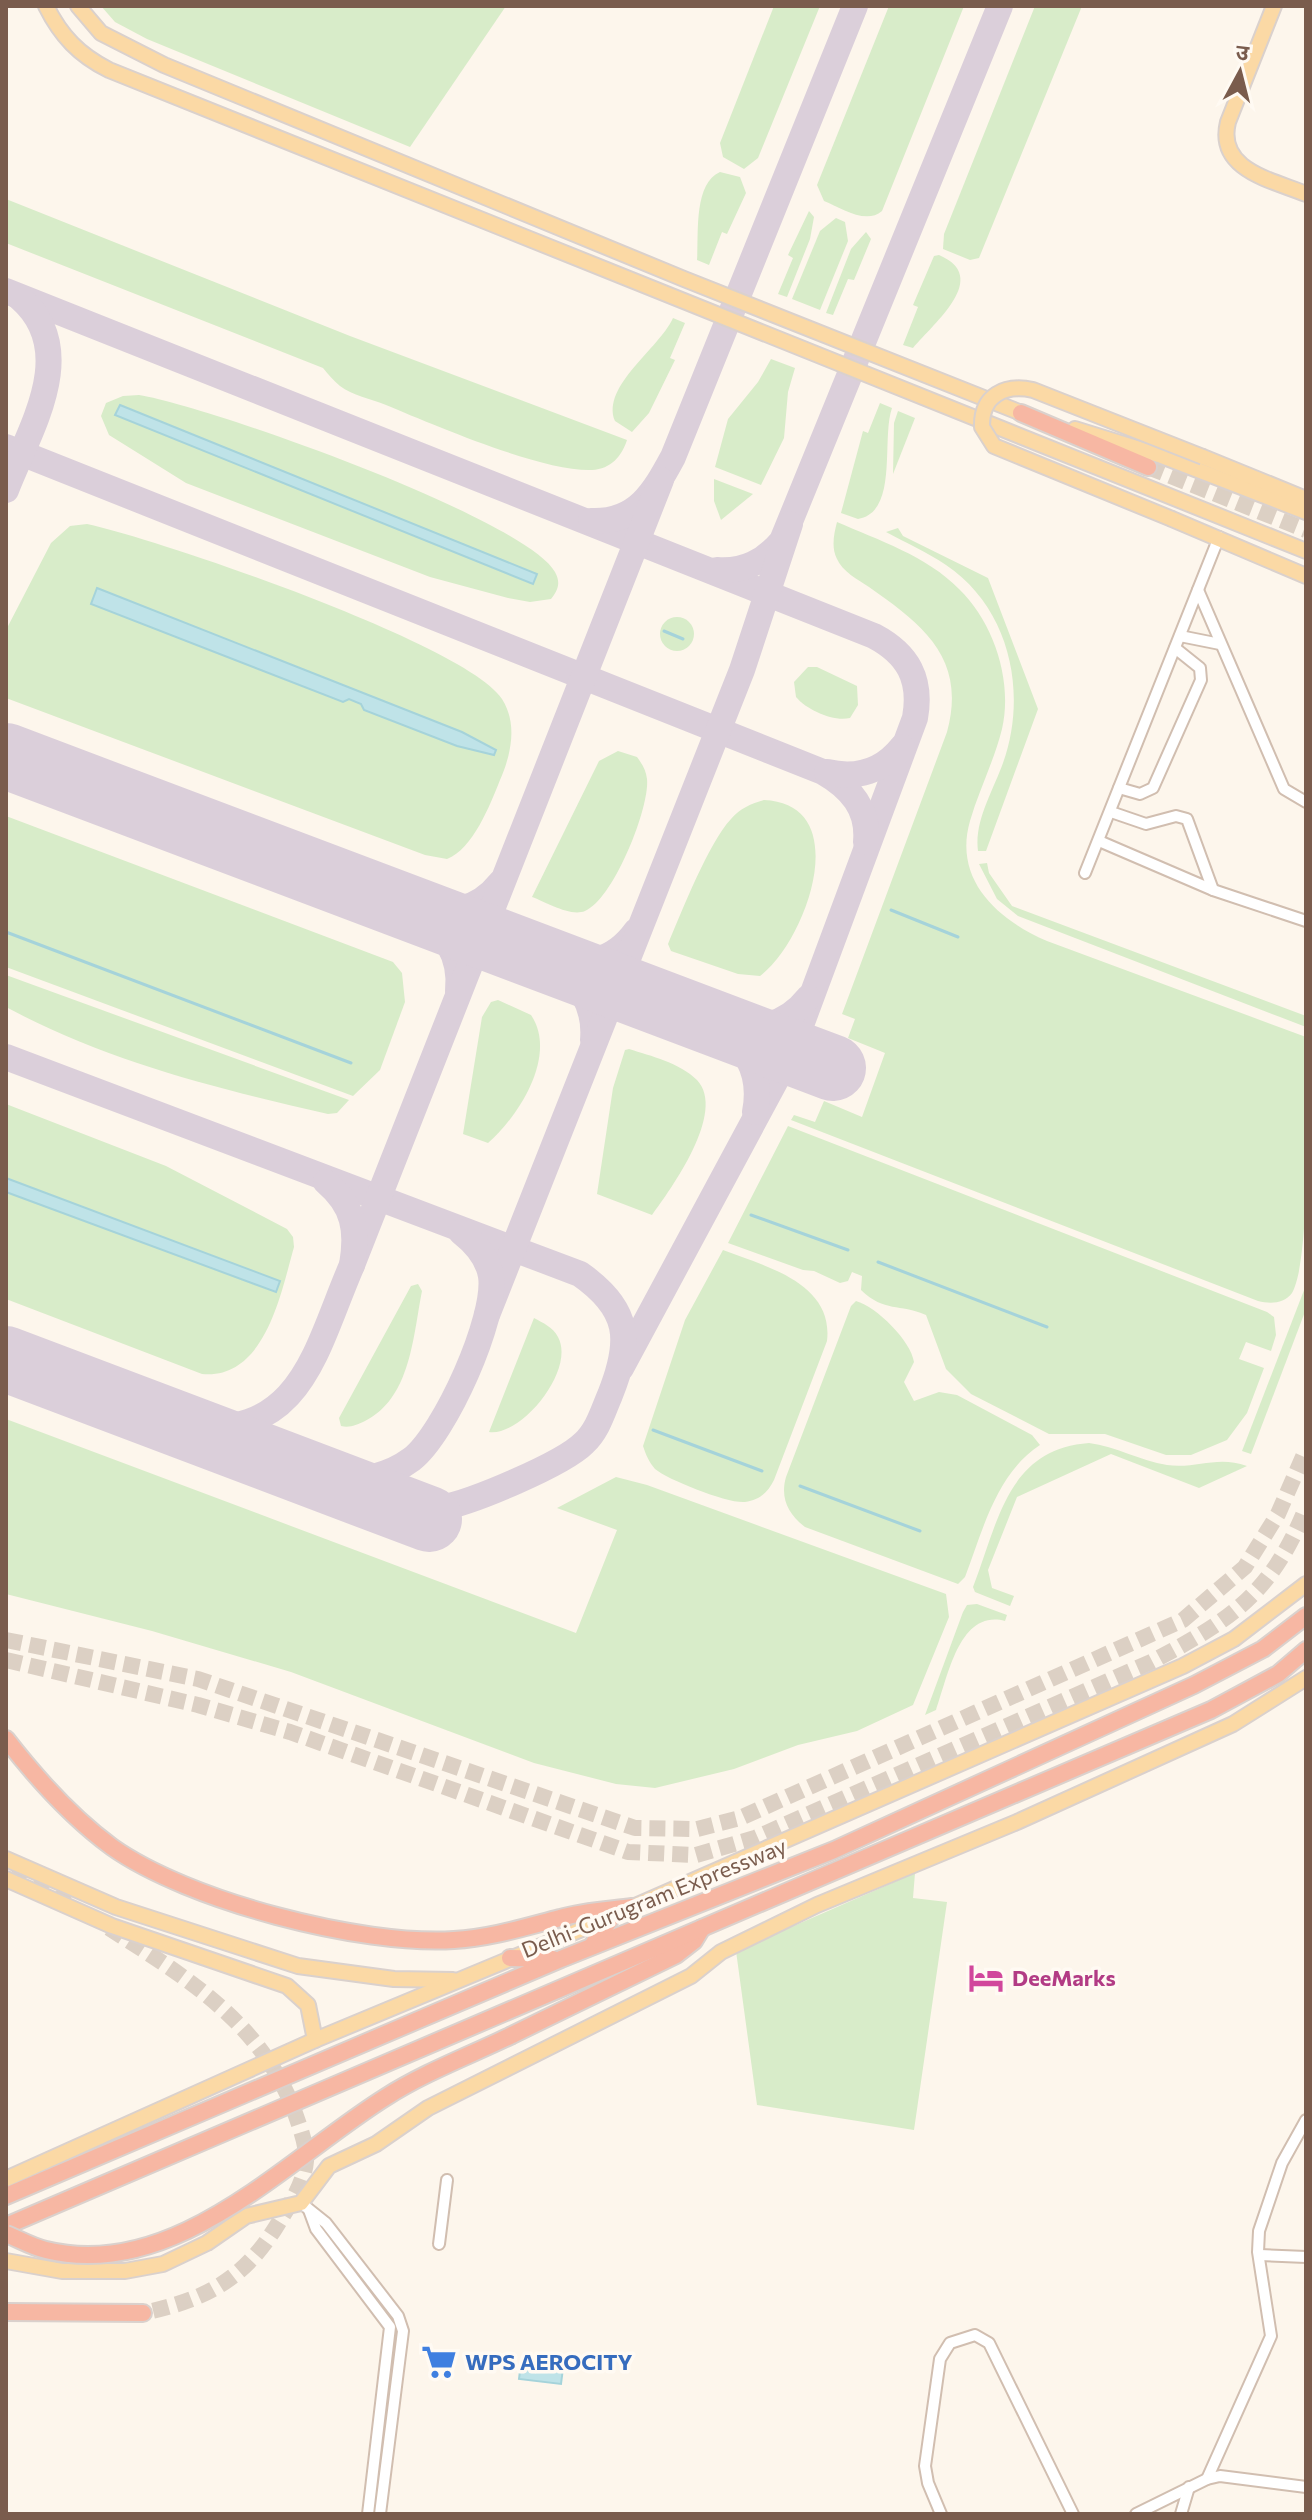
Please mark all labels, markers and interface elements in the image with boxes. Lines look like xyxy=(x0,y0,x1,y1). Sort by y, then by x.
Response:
north arrow xyxy=(1200,32,1280,112)
text: उ xyxy=(1234,37,1252,66)
street label: Delhi-Gurugram Expressway xyxy=(517,1832,790,1963)
hotel icon: DeeMarks xyxy=(967,1959,1005,1997)
place label: DeeMarks xyxy=(1012,1964,1116,1991)
supermarket icon: WPS AEROCITY xyxy=(420,2343,458,2381)
place label: WPS AEROCITY xyxy=(465,2348,632,2375)

